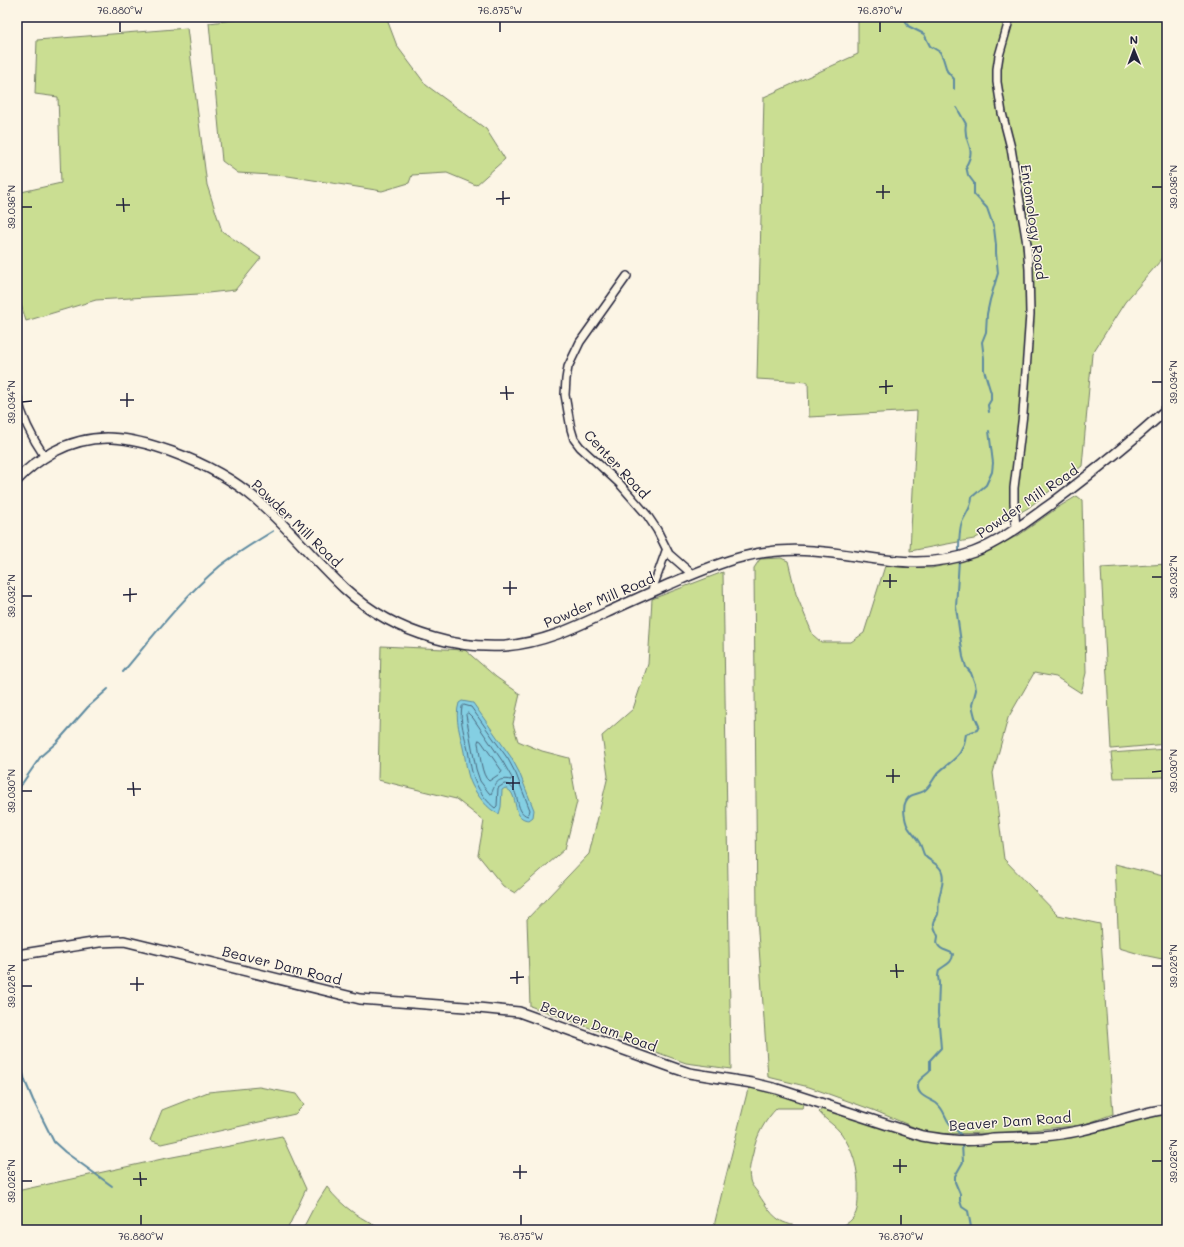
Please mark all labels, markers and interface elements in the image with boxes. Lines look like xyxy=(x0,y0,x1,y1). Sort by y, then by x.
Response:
text: 76.880°W xyxy=(97,3,143,17)
text: 76.875°W xyxy=(478,3,523,17)
text: 76.870°W xyxy=(858,3,903,17)
north arrow xyxy=(1114,30,1154,70)
text: N xyxy=(1130,32,1138,47)
street label: Entomology Road xyxy=(1016,163,1052,281)
text: 39.036°N xyxy=(1166,165,1180,209)
text: 39.036°N xyxy=(4,185,18,229)
text: 39.034°N xyxy=(1166,360,1180,404)
text: 39.034°N xyxy=(4,380,18,424)
street label: Center Road xyxy=(580,425,654,503)
street label: Powder Mill Road xyxy=(973,460,1082,542)
street label: Powder Mill Road xyxy=(248,475,346,571)
text: 39.032°N xyxy=(1166,555,1180,599)
street label: Powder Mill Road xyxy=(541,568,657,632)
text: 39.032°N xyxy=(4,574,18,618)
text: 39.030°N xyxy=(1166,749,1180,793)
text: 39.030°N xyxy=(4,769,18,813)
street label: Beaver Dam Road xyxy=(220,941,344,989)
text: 39.028°N xyxy=(1166,944,1180,988)
text: 39.028°N xyxy=(4,964,18,1008)
street label: Beaver Dam Road xyxy=(538,996,660,1056)
street label: Beaver Dam Road xyxy=(948,1107,1072,1135)
text: 39.026°N xyxy=(1166,1139,1180,1183)
text: 39.026°N xyxy=(4,1159,18,1203)
text: 76.880°W xyxy=(118,1229,164,1243)
text: 76.875°W xyxy=(499,1229,544,1243)
text: 76.870°W xyxy=(879,1229,924,1243)

